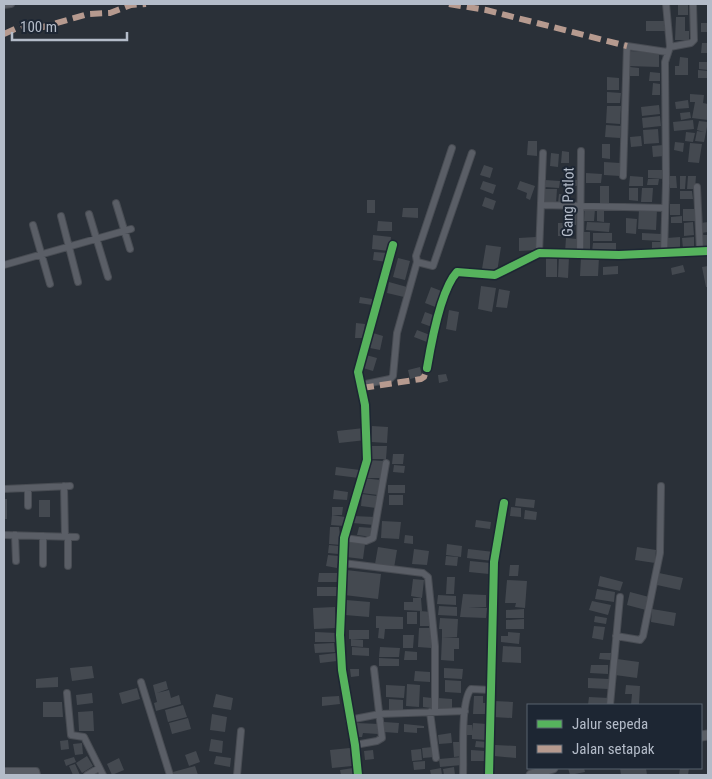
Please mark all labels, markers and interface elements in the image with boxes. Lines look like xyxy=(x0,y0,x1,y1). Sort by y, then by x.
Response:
scale bar xyxy=(12,10,128,42)
text: 100 m xyxy=(20,18,57,36)
street label: Gang Potlot xyxy=(558,167,578,237)
legend xyxy=(527,704,702,769)
text: Jalur sepeda xyxy=(572,715,648,733)
text: Jalan setapak xyxy=(572,740,655,758)

